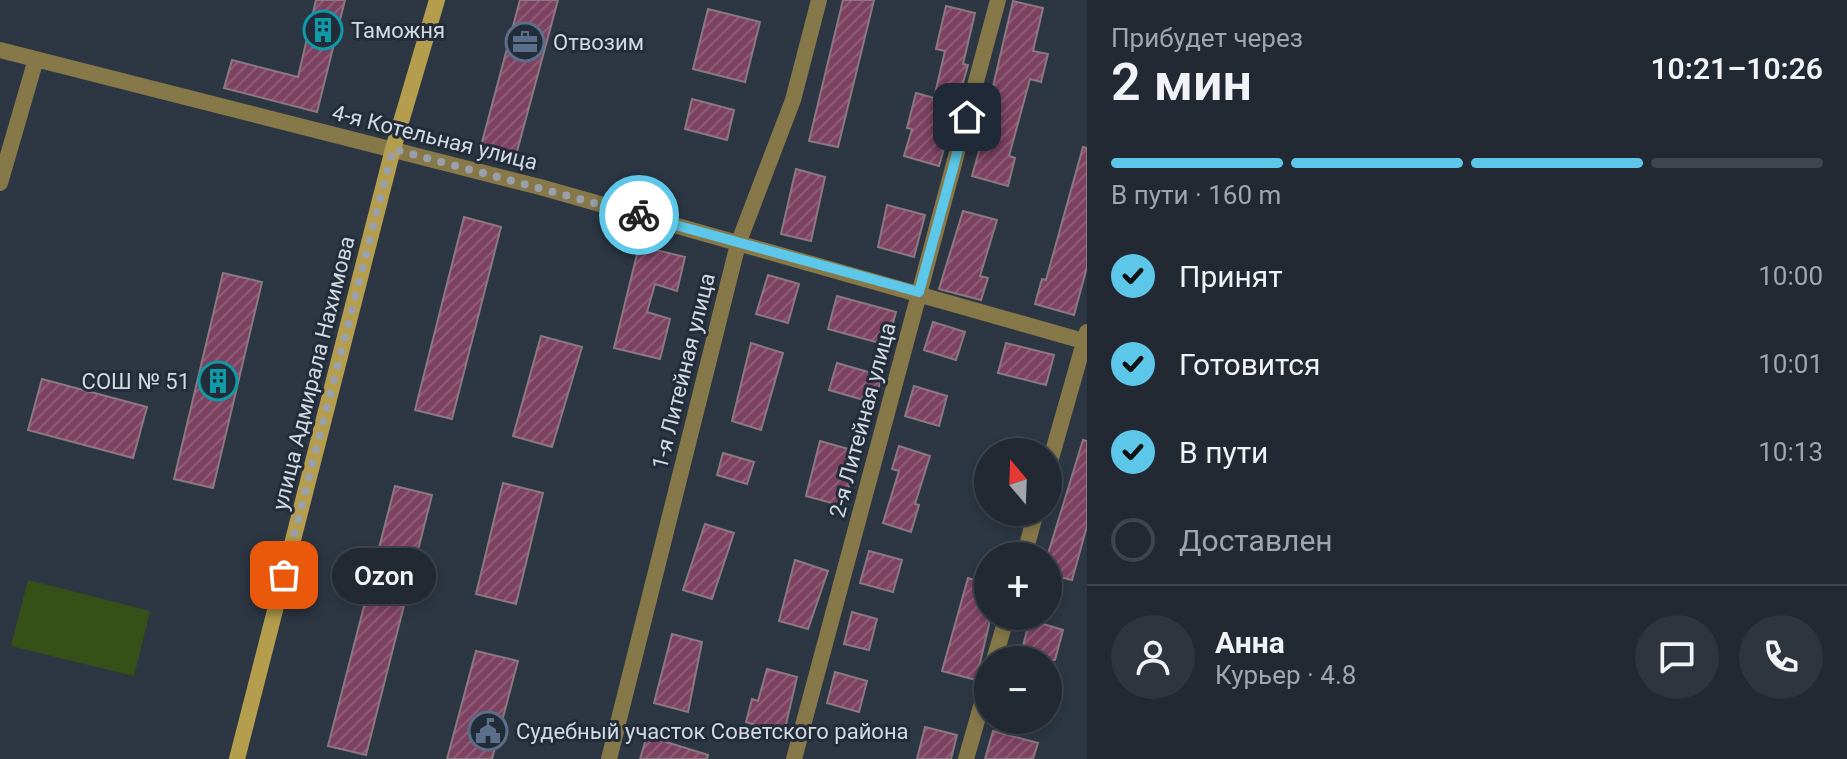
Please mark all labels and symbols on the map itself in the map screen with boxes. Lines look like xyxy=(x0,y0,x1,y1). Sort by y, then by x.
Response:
building icon: Таможня xyxy=(302,9,344,51)
place label: Таможня xyxy=(351,18,445,43)
office icon: Отвозим xyxy=(504,21,546,63)
place label: Отвозим xyxy=(553,30,644,55)
pin xyxy=(933,83,1001,151)
street label: 4-я Котельная улица xyxy=(330,100,540,175)
courier xyxy=(599,175,679,255)
street label: улица Адмирала Нахимова xyxy=(267,233,360,513)
street label: 1-я Литейная улица xyxy=(647,271,720,472)
street label: 2-я Литейная улица xyxy=(824,320,901,520)
building icon: СОШ № 51 xyxy=(197,360,239,402)
place label: СОШ № 51 xyxy=(82,369,190,394)
north arrow xyxy=(974,438,1062,526)
pin xyxy=(250,541,318,609)
callout: Ozon xyxy=(332,547,436,603)
public building icon: Судебный участок Советского района xyxy=(467,710,509,752)
place label: Судебный участок Советского района xyxy=(516,719,909,744)

